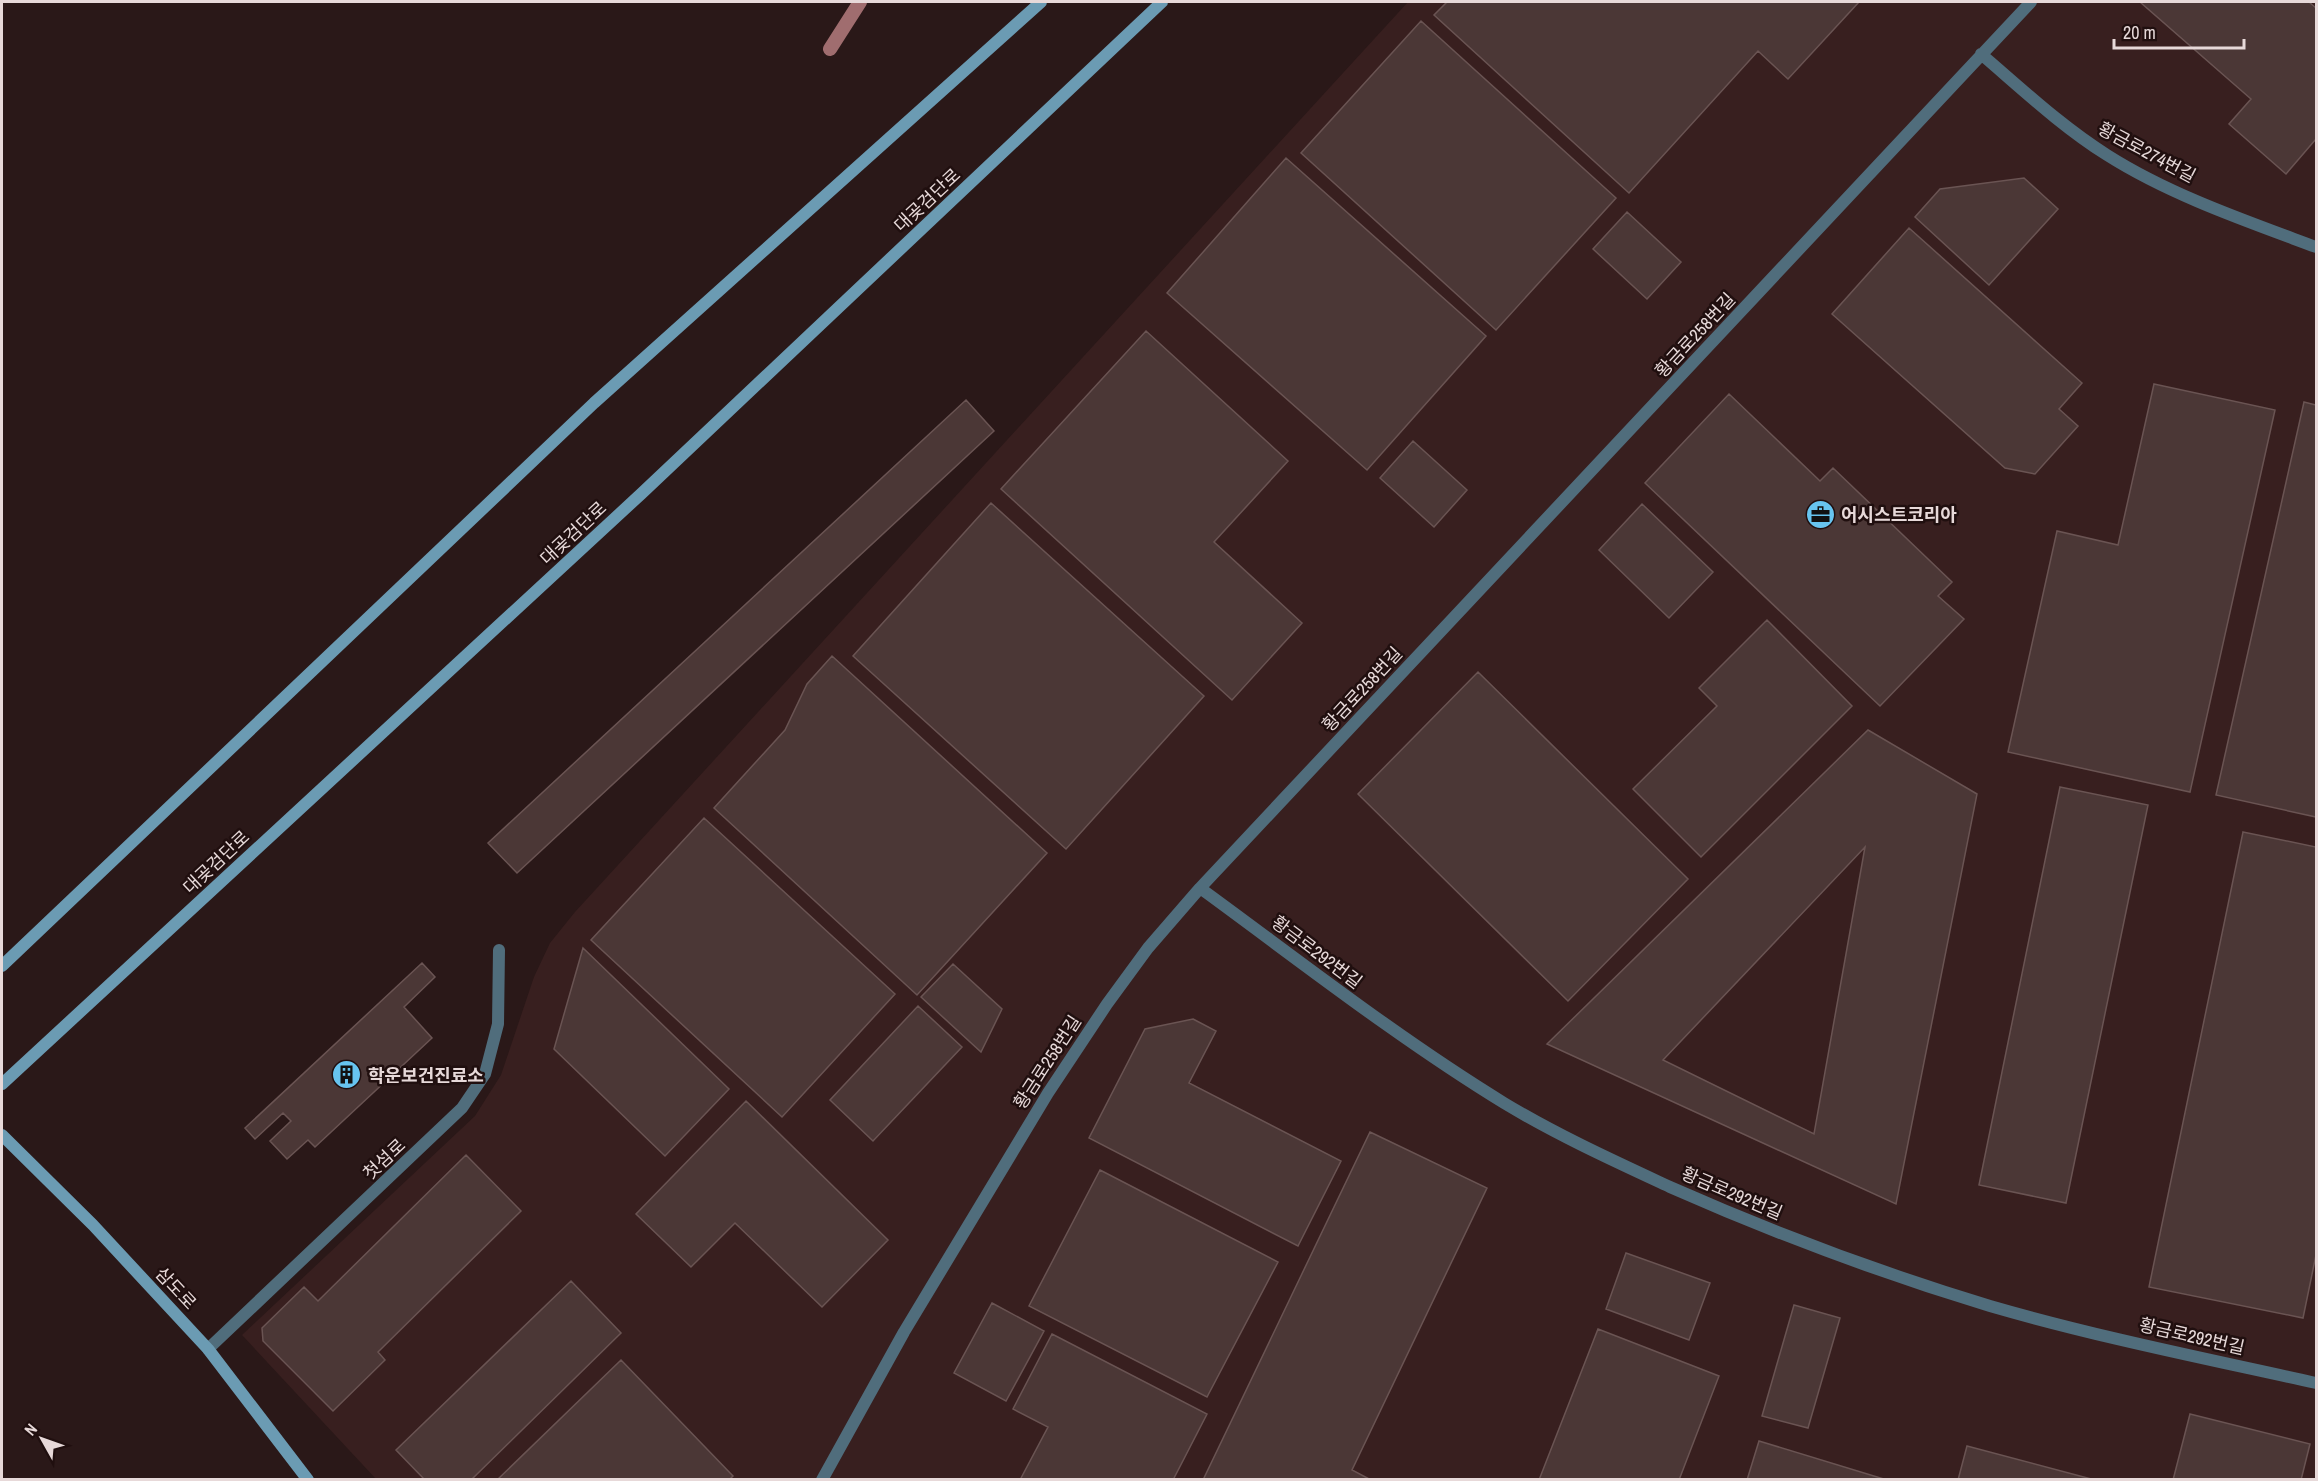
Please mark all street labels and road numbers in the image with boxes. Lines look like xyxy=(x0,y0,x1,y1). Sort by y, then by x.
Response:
street label: 황금로274번길 xyxy=(2094,116,2200,188)
street label: 대곶검단로 xyxy=(888,163,966,237)
street label: 황금로258번길 xyxy=(1649,287,1741,383)
street label: 대곶검단로 xyxy=(534,496,612,570)
street label: 황금로258번길 xyxy=(1316,641,1408,737)
street label: 대곶검단로 xyxy=(177,825,255,899)
street label: 황금로292번길 xyxy=(1267,910,1367,994)
street label: 황금로258번길 xyxy=(1007,1010,1087,1114)
street label: 첫섬로 xyxy=(357,1133,411,1185)
street label: 황금로292번길 xyxy=(1678,1161,1786,1225)
street label: 삼도로 xyxy=(150,1261,202,1315)
street label: 황금로292번길 xyxy=(2137,1312,2247,1360)

